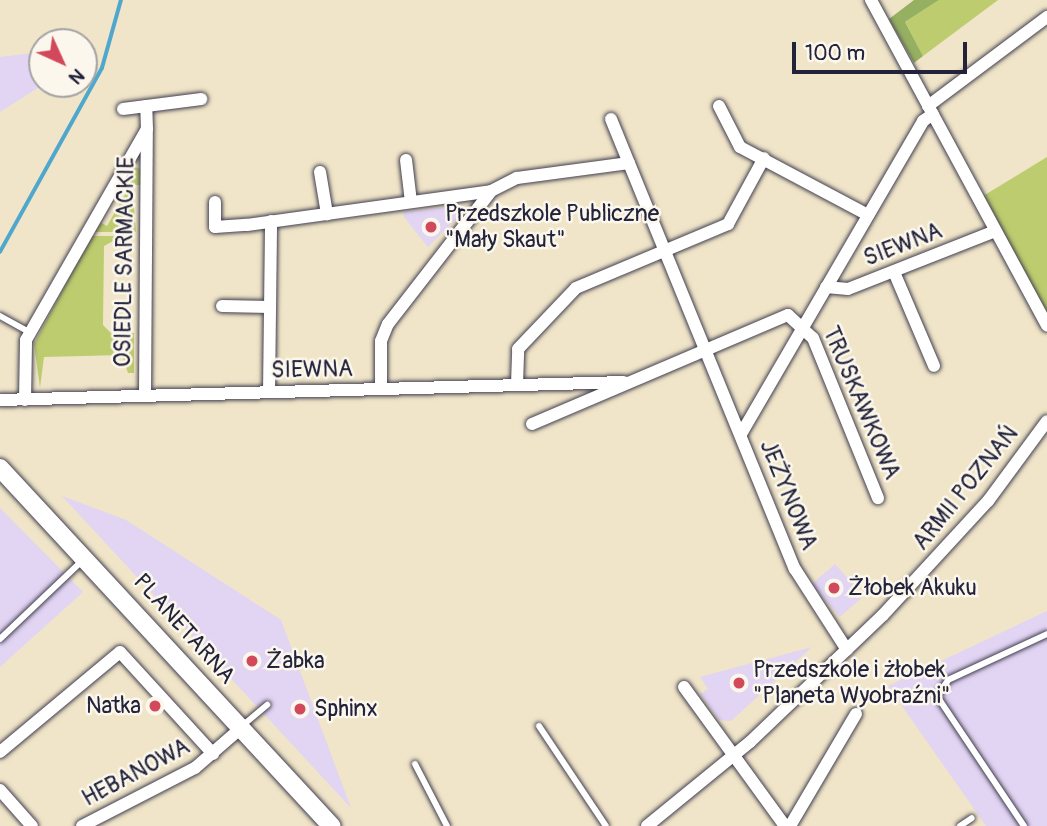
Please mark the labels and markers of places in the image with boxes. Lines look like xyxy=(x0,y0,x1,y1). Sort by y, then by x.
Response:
place label: Przedszkole Publiczne "Mały Skaut" xyxy=(445,200,659,254)
marker: Przedszkole Publiczne "Mały Skaut" xyxy=(423,219,439,235)
place label: Żłobek Akuku xyxy=(848,574,977,602)
marker: Żłobek Akuku xyxy=(826,580,842,596)
place label: Żabka xyxy=(266,647,325,675)
marker: Żabka xyxy=(244,653,260,669)
place label: Przedszkole i żłobek "Planeta Wyobraźni" xyxy=(753,656,950,710)
marker: Przedszkole i żłobek "Planeta Wyobraźni" xyxy=(731,675,747,691)
place label: Natka xyxy=(86,692,141,720)
place label: Sphinx xyxy=(314,695,378,723)
marker: Natka xyxy=(147,698,163,714)
marker: Sphinx xyxy=(292,701,308,717)

